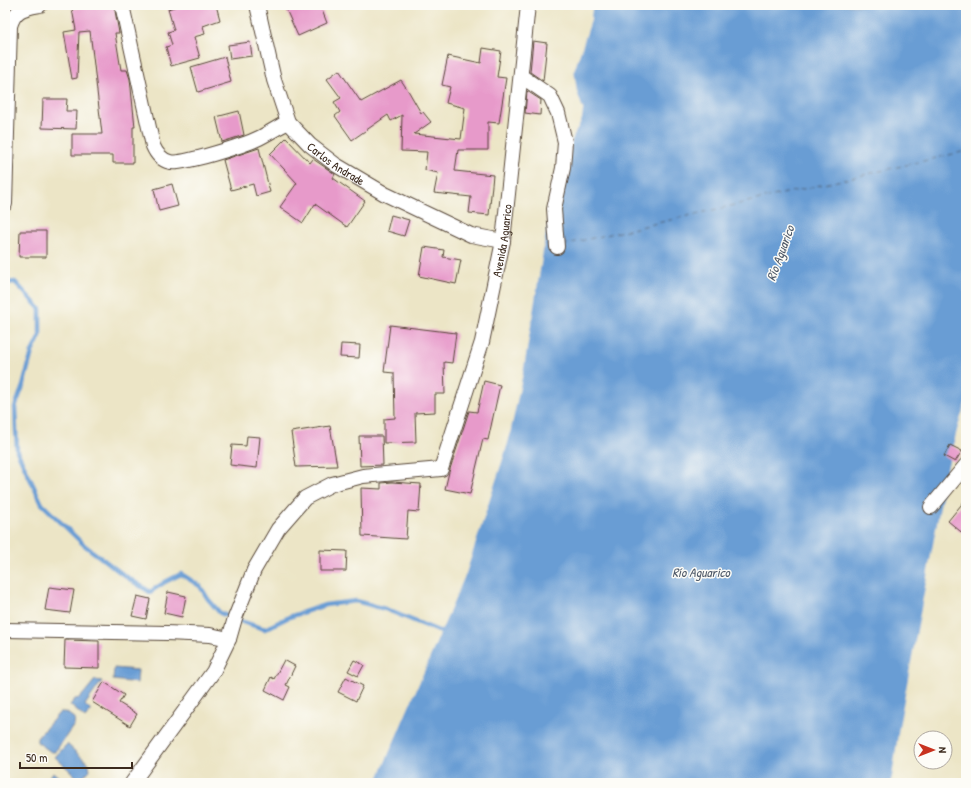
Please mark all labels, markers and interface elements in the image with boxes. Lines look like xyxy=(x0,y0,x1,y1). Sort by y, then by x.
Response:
street label: Carlos Andrade xyxy=(304,138,368,189)
street label: Avenida Aguarico xyxy=(487,203,515,278)
water label: Río Aguarico xyxy=(762,221,800,284)
water label: Río Aguarico xyxy=(672,563,732,582)
north arrow xyxy=(913,730,953,770)
scale bar xyxy=(20,744,132,770)
text: N xyxy=(936,747,950,753)
text: 50 m xyxy=(26,749,47,766)

